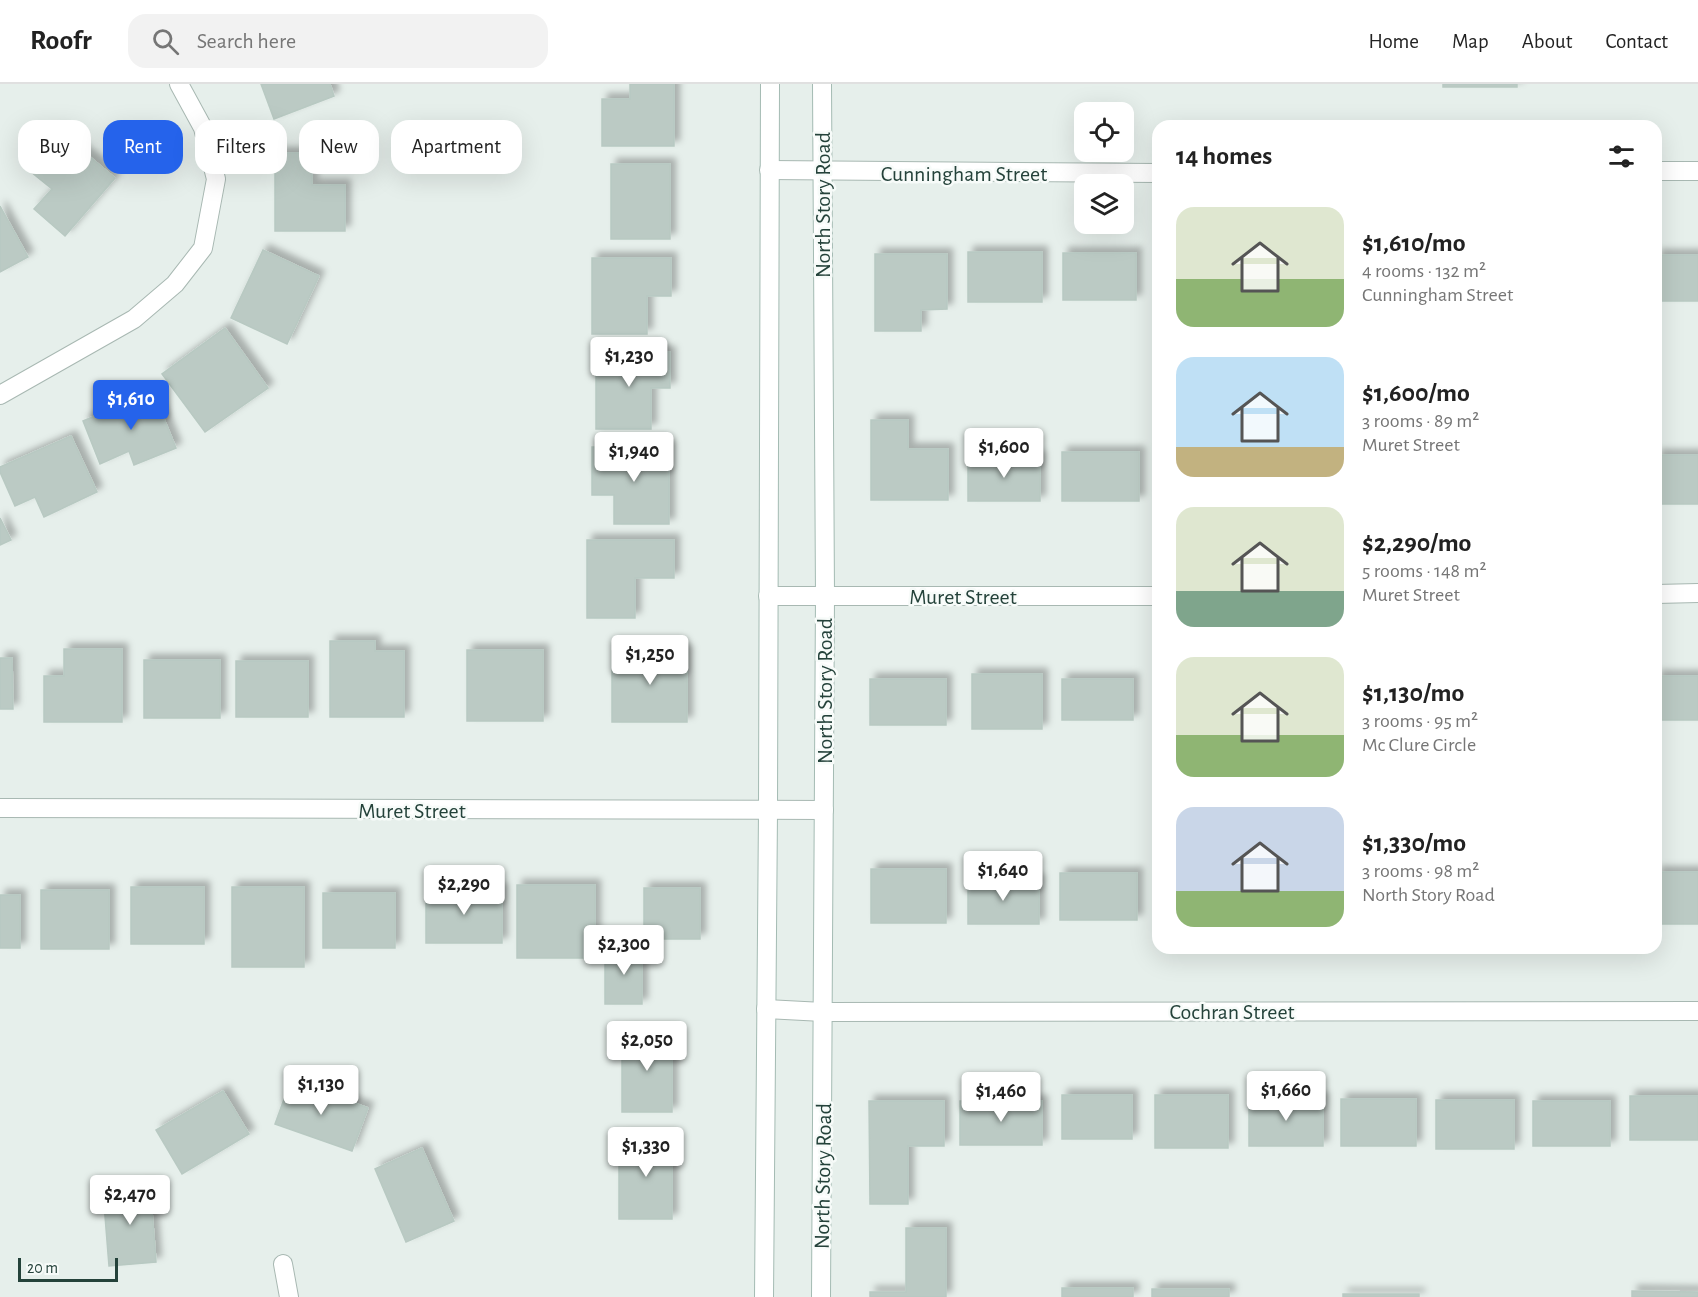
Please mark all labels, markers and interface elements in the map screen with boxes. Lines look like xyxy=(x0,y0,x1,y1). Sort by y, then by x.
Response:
search box xyxy=(128,14,548,68)
icon: search xyxy=(149,25,182,58)
text: Roofr xyxy=(30,27,92,55)
text: Search here xyxy=(197,30,296,52)
text: Home xyxy=(1368,31,1419,52)
text: Map xyxy=(1452,31,1489,52)
text: About xyxy=(1522,31,1572,52)
text: Contact xyxy=(1605,31,1668,52)
map controls xyxy=(1074,102,1134,234)
button: locate xyxy=(1074,102,1134,162)
chip: Buy xyxy=(18,120,91,174)
chip: Rent xyxy=(103,120,183,174)
chip: Filters xyxy=(195,120,287,174)
chip: New xyxy=(299,120,379,174)
chip: Apartment xyxy=(391,120,522,174)
street label: North Story Road xyxy=(812,132,834,278)
icon: filters xyxy=(1605,140,1638,173)
text: 14 homes xyxy=(1176,143,1272,169)
street label: Cunningham Street xyxy=(881,163,1047,185)
button: layers xyxy=(1074,174,1134,234)
text: $1,610/mo xyxy=(1362,230,1466,256)
icon: home xyxy=(1224,231,1296,303)
text: 4 rooms · 132 m² xyxy=(1362,261,1486,281)
text: Cunningham Street xyxy=(1362,285,1513,305)
pin: $1,230 xyxy=(580,337,678,388)
text: $1,230 xyxy=(604,346,654,366)
pin: $1,610 xyxy=(82,380,180,431)
text: $1,600/mo xyxy=(1362,380,1470,406)
icon: home xyxy=(1224,381,1296,453)
text: $1,610 xyxy=(107,389,155,409)
text: 3 rooms · 89 m² xyxy=(1362,411,1479,431)
pin: $1,600 xyxy=(955,428,1053,479)
pin: $1,940 xyxy=(585,432,683,483)
text: Muret Street xyxy=(1362,435,1460,455)
text: $1,600 xyxy=(978,437,1030,457)
text: $1,940 xyxy=(609,441,659,461)
text: $2,290/mo xyxy=(1362,530,1471,556)
icon: home xyxy=(1224,531,1296,603)
text: 5 rooms · 148 m² xyxy=(1362,561,1486,581)
text: Muret Street xyxy=(1362,585,1460,605)
street label: Muret Street xyxy=(909,586,1017,608)
street label: North Story Road xyxy=(814,618,836,764)
pin: $1,250 xyxy=(601,635,699,686)
text: $1,250 xyxy=(625,644,675,664)
text: $1,130/mo xyxy=(1362,680,1464,706)
icon: home xyxy=(1224,681,1296,753)
text: 3 rooms · 95 m² xyxy=(1362,711,1478,731)
text: Mc Clure Circle xyxy=(1362,735,1476,755)
street label: Muret Street xyxy=(358,800,466,822)
text: $1,330/mo xyxy=(1362,830,1466,856)
icon: home xyxy=(1224,831,1296,903)
pin: $1,640 xyxy=(954,851,1052,902)
text: $1,640 xyxy=(978,860,1028,880)
text: 3 rooms · 98 m² xyxy=(1362,861,1479,881)
pin: $2,290 xyxy=(415,865,513,916)
text: $2,290 xyxy=(438,874,490,894)
text: North Story Road xyxy=(1362,885,1495,905)
pin: $2,300 xyxy=(575,925,673,976)
text: $2,300 xyxy=(598,934,650,954)
street label: Cochran Street xyxy=(1169,1001,1295,1023)
pin: $2,050 xyxy=(598,1021,696,1072)
text: $2,050 xyxy=(621,1030,673,1050)
pin: $1,130 xyxy=(272,1065,370,1116)
pin: $1,660 xyxy=(1237,1071,1335,1122)
pin: $1,460 xyxy=(952,1072,1050,1123)
text: $1,130 xyxy=(297,1074,345,1094)
text: $1,660 xyxy=(1261,1080,1311,1100)
text: $1,460 xyxy=(976,1081,1026,1101)
street label: North Story Road xyxy=(811,1103,835,1249)
pin: $1,330 xyxy=(597,1127,695,1178)
text: $1,330 xyxy=(622,1136,670,1156)
pin: $2,470 xyxy=(81,1175,179,1226)
text: $2,470 xyxy=(104,1184,156,1204)
scale bar xyxy=(18,1255,118,1282)
text: 20 m xyxy=(27,1260,58,1276)

